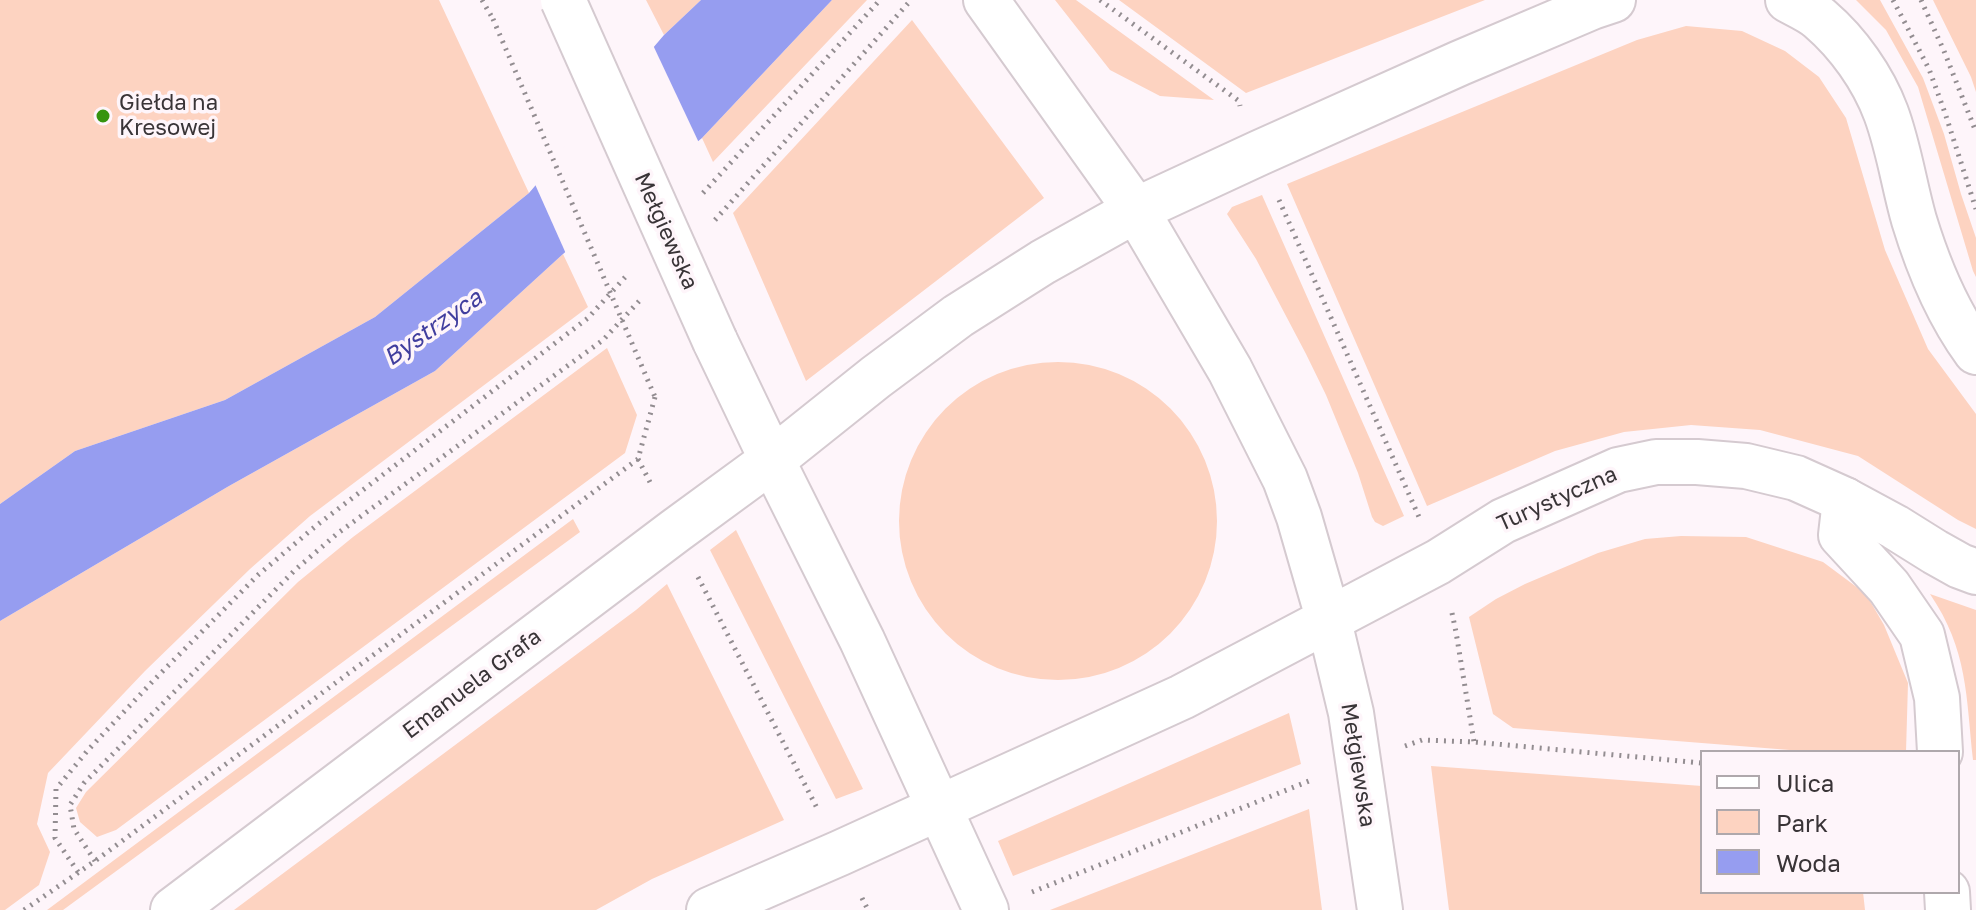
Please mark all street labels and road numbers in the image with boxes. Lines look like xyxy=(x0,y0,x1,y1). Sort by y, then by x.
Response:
street label: Mełgiewska xyxy=(628,168,704,294)
street label: Turystyczna xyxy=(1493,461,1621,537)
street label: Emanuela Grafa xyxy=(398,623,546,745)
street label: Mełgiewska xyxy=(1335,701,1381,829)

